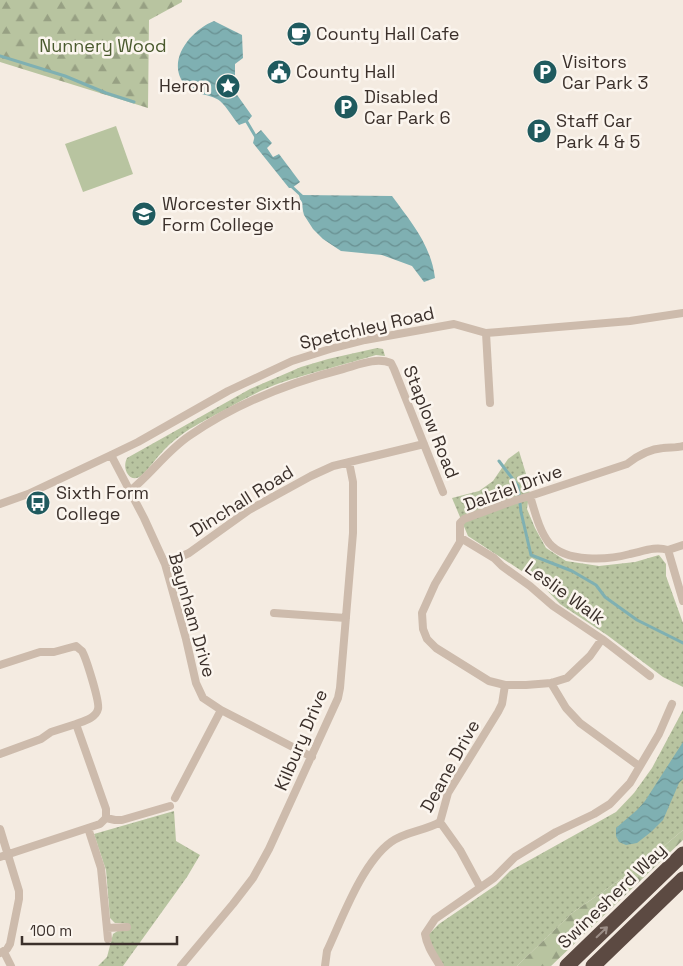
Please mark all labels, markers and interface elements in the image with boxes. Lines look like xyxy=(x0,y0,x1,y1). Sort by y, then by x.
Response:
cafe icon: County Hall Cafe xyxy=(286,21,312,47)
place label: County Hall Cafe xyxy=(316,22,460,45)
park label: Nunnery Wood xyxy=(39,34,167,57)
place label: Visitors Car Park 3 xyxy=(562,50,648,94)
public building icon: County Hall xyxy=(266,59,292,85)
parking icon: Visitors Car Park 3 xyxy=(532,59,558,85)
place label: County Hall xyxy=(296,60,395,83)
place icon: Heron xyxy=(215,73,241,99)
place label: Heron xyxy=(159,74,210,97)
place label: Disabled Car Park 6 xyxy=(364,85,450,129)
parking icon: Disabled Car Park 6 xyxy=(333,94,359,120)
place label: Staff Car Park 4 & 5 xyxy=(556,109,640,153)
parking icon: Staff Car Park 4 & 5 xyxy=(526,118,552,144)
place label: Worcester Sixth Form College xyxy=(162,192,301,236)
school or university icon: Worcester Sixth Form College xyxy=(131,201,157,227)
street label: Spetchley Road xyxy=(297,301,437,354)
street label: Staplow Road xyxy=(398,362,465,482)
street label: Dalziel Drive xyxy=(460,459,565,516)
street label: Dinchall Road xyxy=(186,460,298,541)
place label: Sixth Form College xyxy=(56,481,149,525)
bus stop icon: Sixth Form College xyxy=(25,490,51,516)
street label: Baynham Drive xyxy=(164,550,221,680)
street label: Leslie Walk xyxy=(521,556,610,630)
street label: Kilbury Drive xyxy=(269,686,332,794)
street label: Deane Drive xyxy=(415,715,484,816)
street label: Swinesherd Way xyxy=(553,838,671,953)
scale bar xyxy=(22,914,178,946)
text: 100 m xyxy=(30,921,72,940)
one-way arrow xyxy=(596,926,608,938)

